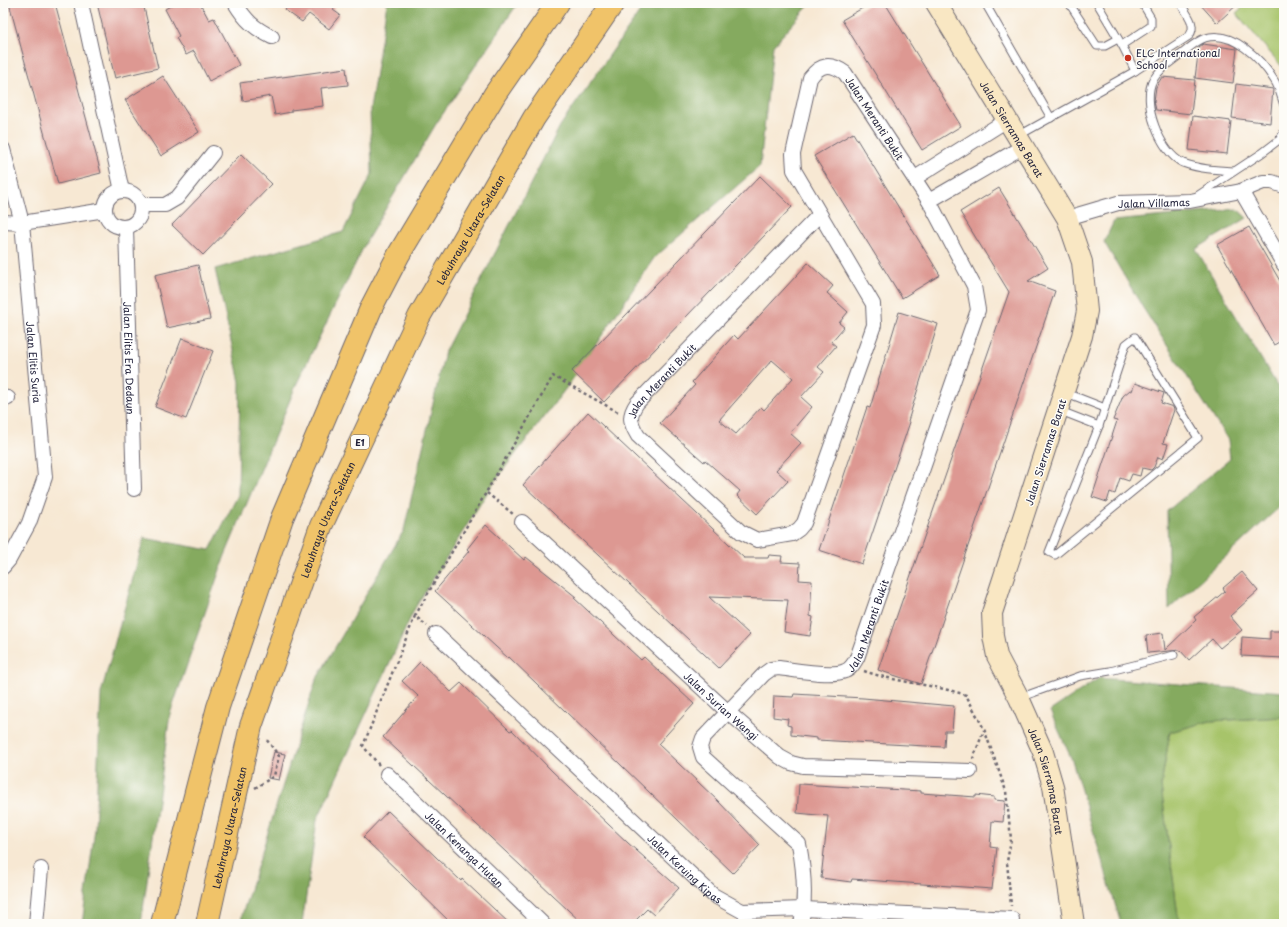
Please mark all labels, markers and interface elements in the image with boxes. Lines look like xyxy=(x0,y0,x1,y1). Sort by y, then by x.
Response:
place label: ELC International School xyxy=(1136,45,1221,72)
marker: ELC International School xyxy=(1123,53,1133,63)
street label: Jalan Meranti Bukit xyxy=(842,73,908,163)
street label: Jalan Sierramas Barat xyxy=(977,77,1048,180)
street label: Lebuhraya Utara–Selatan xyxy=(432,171,507,287)
street label: Jalan Villamas xyxy=(1118,194,1190,210)
street label: Jalan Elitis Era Dedaun xyxy=(121,301,139,415)
street label: Jalan Elitis Suria xyxy=(23,320,46,404)
street label: Jalan Meranti Bukit xyxy=(623,340,699,419)
street label: Jalan Sierramas Barat xyxy=(1021,397,1069,507)
road number: E1 xyxy=(351,435,369,449)
street label: Lebuhraya Utara–Selatan xyxy=(296,459,358,580)
street label: Jalan Meranti Bukit xyxy=(843,577,891,675)
street label: Jalan Surian Wangi xyxy=(681,668,762,743)
street label: Jalan Sierramas Barat xyxy=(1025,724,1068,836)
street label: Lebuhraya Utara–Selatan xyxy=(208,765,249,890)
street label: Jalan Kenanga Hutan xyxy=(422,807,507,890)
street label: Jalan Keruing Kipas xyxy=(645,830,725,906)

